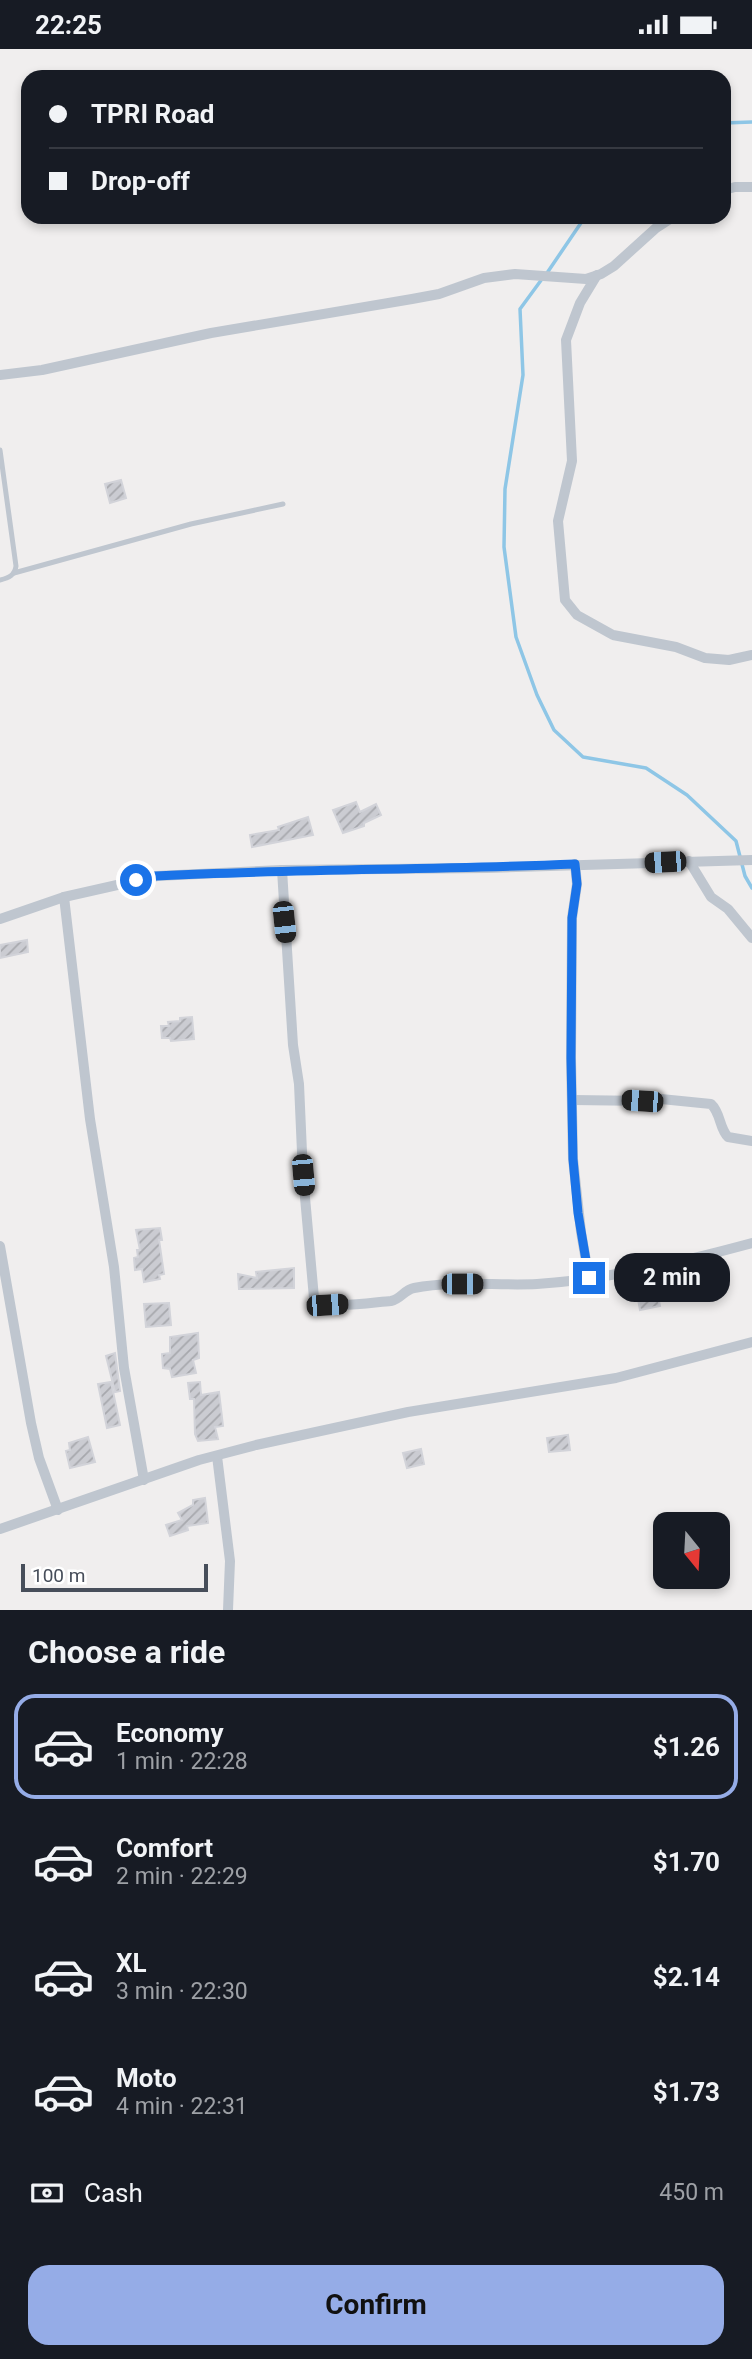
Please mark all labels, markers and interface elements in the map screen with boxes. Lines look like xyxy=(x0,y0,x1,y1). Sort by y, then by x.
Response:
text: 22:25 xyxy=(35,10,102,40)
text: TPRI Road xyxy=(91,99,214,129)
text: Drop-off xyxy=(91,166,190,196)
car xyxy=(644,850,687,874)
route start xyxy=(120,864,152,896)
car xyxy=(272,900,297,944)
car xyxy=(621,1089,664,1113)
car xyxy=(291,1153,316,1197)
callout: 2 min xyxy=(614,1253,729,1303)
route end xyxy=(573,1262,605,1294)
text: 2 min xyxy=(643,1264,701,1291)
car xyxy=(442,1274,484,1295)
car xyxy=(306,1293,349,1317)
north arrow xyxy=(653,1512,730,1589)
map controls xyxy=(653,1512,730,1589)
scale bar xyxy=(21,1561,208,1593)
text: 100 m xyxy=(32,1564,85,1587)
text: Choose a ride xyxy=(28,1633,225,1671)
icon: car xyxy=(32,1715,95,1778)
text: Economy xyxy=(116,1718,223,1748)
text: $1.26 xyxy=(653,1732,720,1762)
text: 1 min · 22:28 xyxy=(116,1748,248,1775)
icon: car xyxy=(32,1830,95,1893)
text: Comfort xyxy=(116,1833,213,1863)
text: $1.70 xyxy=(653,1847,720,1877)
text: 2 min · 22:29 xyxy=(116,1863,248,1890)
icon: car xyxy=(32,1945,95,2008)
text: XL xyxy=(116,1948,147,1978)
text: $2.14 xyxy=(653,1962,720,1992)
text: 3 min · 22:30 xyxy=(116,1978,248,2005)
icon: car xyxy=(32,2060,95,2123)
text: Moto xyxy=(116,2063,177,2093)
text: $1.73 xyxy=(653,2077,720,2107)
text: 4 min · 22:31 xyxy=(116,2093,248,2120)
icon: cash xyxy=(28,2174,66,2212)
text: Cash xyxy=(84,2178,143,2208)
text: 450 m xyxy=(659,2179,724,2206)
button: Confirm xyxy=(28,2265,724,2345)

